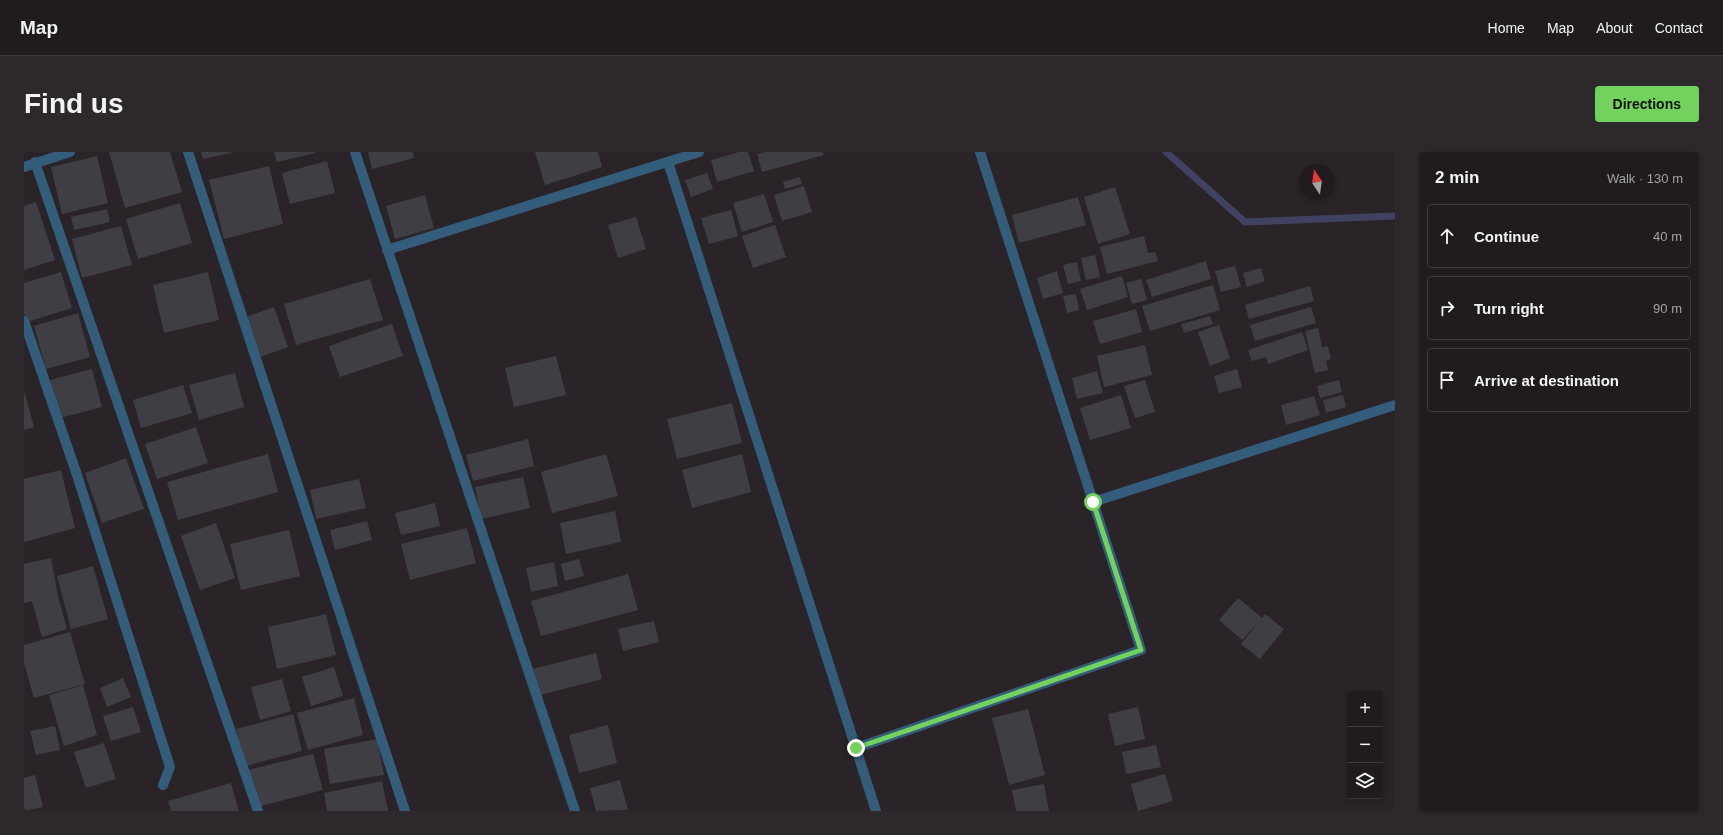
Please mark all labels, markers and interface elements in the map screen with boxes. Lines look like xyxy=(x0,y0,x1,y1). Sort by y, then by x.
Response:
text: Map xyxy=(20,17,58,38)
text: Home xyxy=(1488,20,1525,36)
text: Map xyxy=(1547,20,1574,36)
text: About xyxy=(1596,20,1633,36)
text: Contact xyxy=(1655,20,1703,36)
button: Directions xyxy=(1595,86,1699,122)
text: Find us xyxy=(24,88,124,119)
north arrow xyxy=(1299,164,1335,200)
text: 2 min xyxy=(1435,168,1479,187)
text: Walk · 130 m xyxy=(1607,171,1683,186)
icon: ahead xyxy=(1436,225,1458,247)
text: Continue xyxy=(1474,228,1539,245)
text: 40 m xyxy=(1653,229,1682,244)
icon: right xyxy=(1436,297,1458,319)
text: Turn right xyxy=(1474,300,1544,317)
text: 90 m xyxy=(1653,301,1682,316)
icon: arrive xyxy=(1436,369,1458,391)
text: Arrive at destination xyxy=(1474,372,1619,389)
route start xyxy=(1084,493,1102,511)
map controls xyxy=(1347,691,1383,799)
button: + xyxy=(1347,691,1383,727)
button: − xyxy=(1347,727,1383,763)
route end xyxy=(847,739,865,757)
button: layers xyxy=(1347,763,1383,799)

